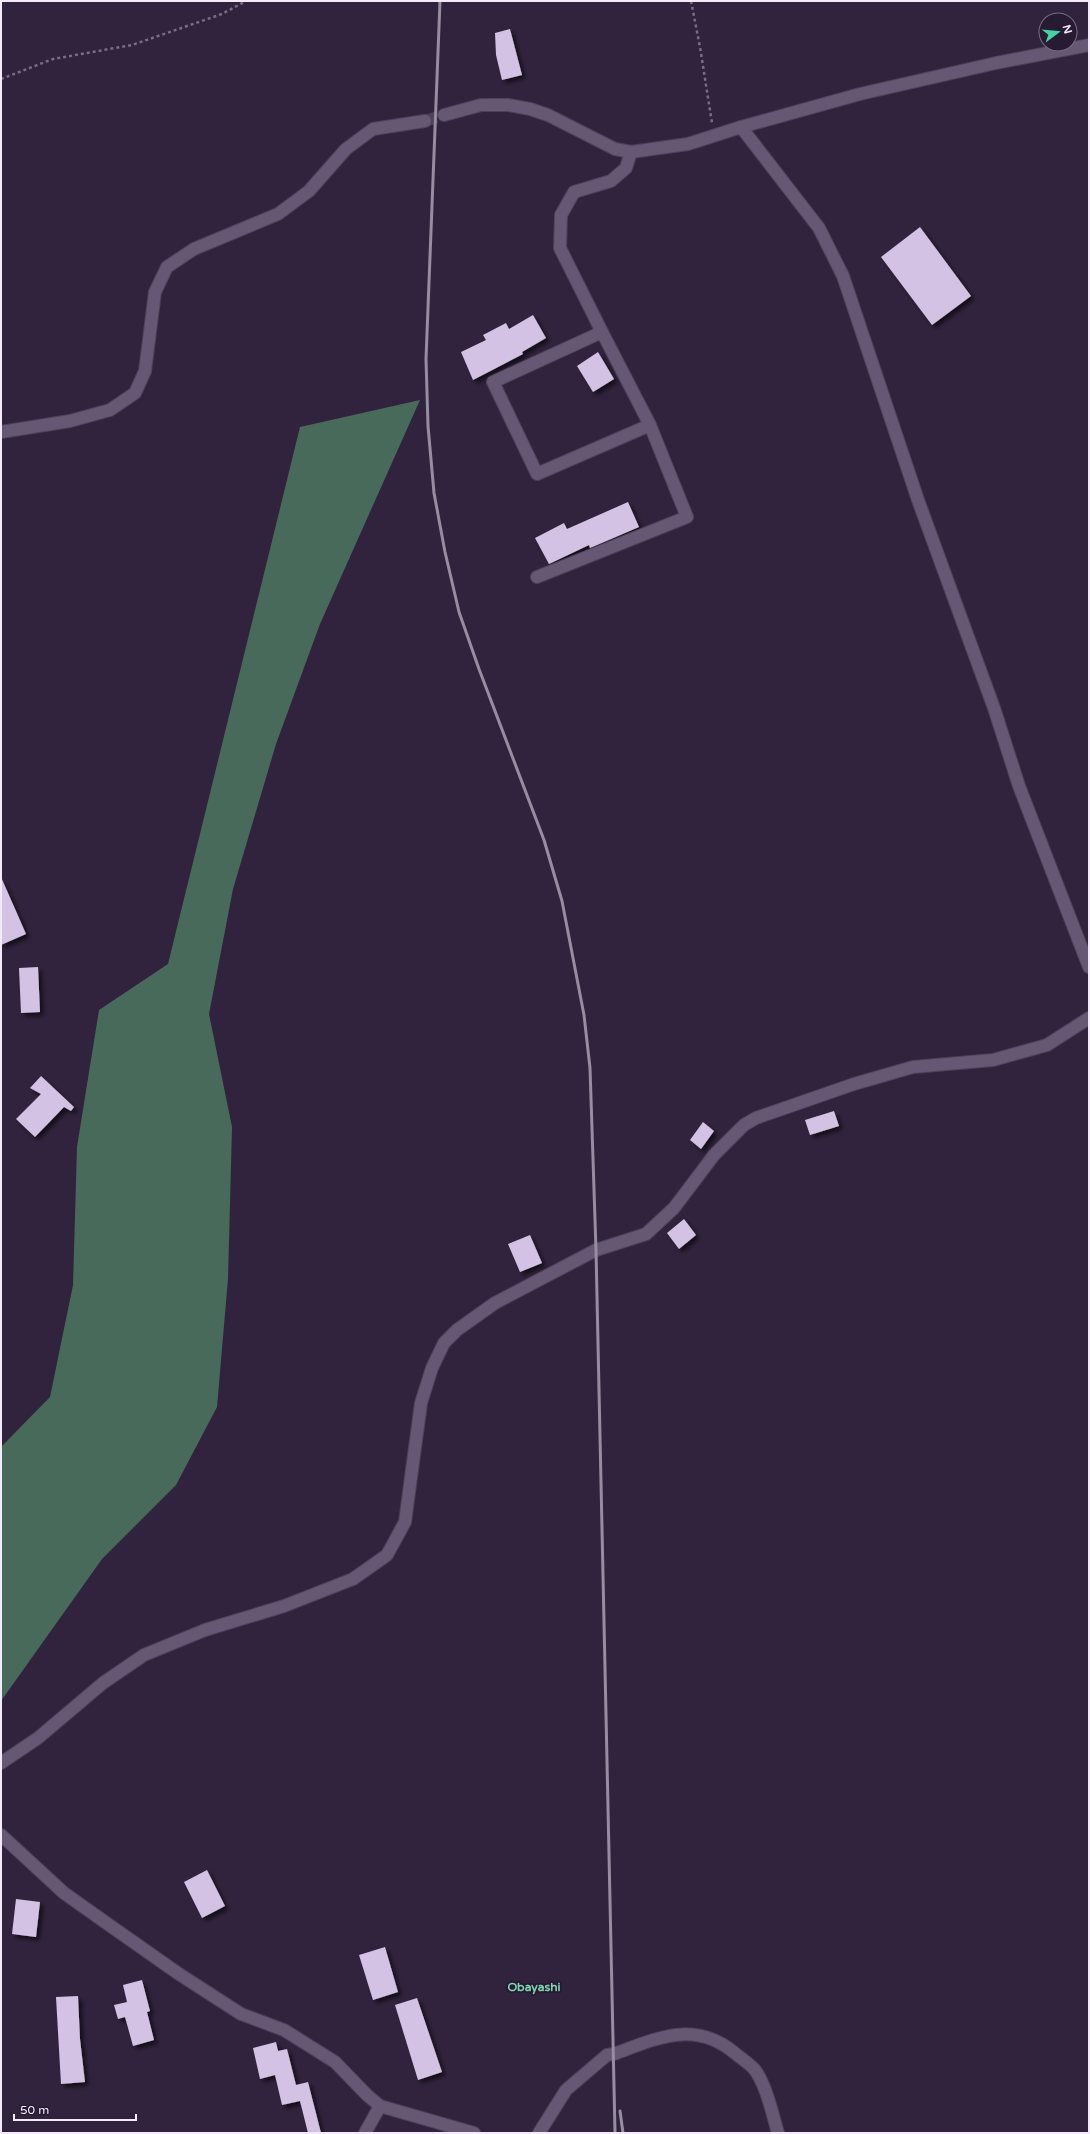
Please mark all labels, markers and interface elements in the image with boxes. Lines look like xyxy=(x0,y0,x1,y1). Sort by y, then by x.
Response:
north arrow xyxy=(1038,12,1078,52)
text: N xyxy=(1060,23,1075,35)
district label: Obayashi xyxy=(507,1980,561,1995)
scale bar xyxy=(14,2096,136,2122)
text: 50 m xyxy=(20,2103,49,2117)

